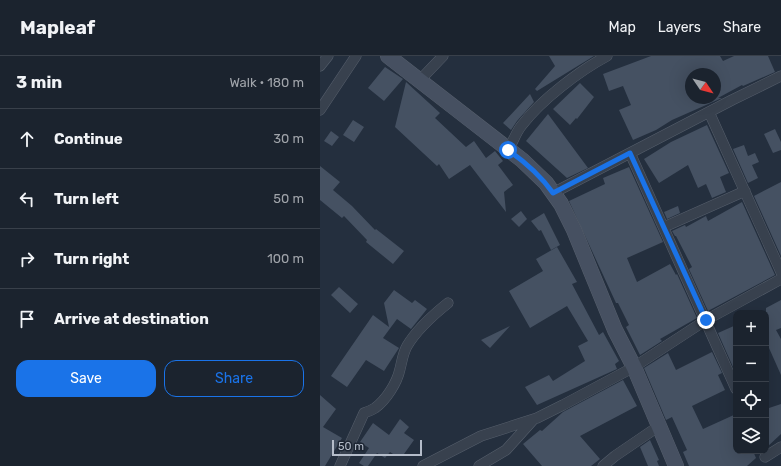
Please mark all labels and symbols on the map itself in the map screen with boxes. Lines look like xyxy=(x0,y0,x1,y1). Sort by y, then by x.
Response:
north arrow xyxy=(685,68,721,104)
route start xyxy=(499,141,517,159)
route end xyxy=(697,311,715,329)
scale bar xyxy=(332,438,422,457)

